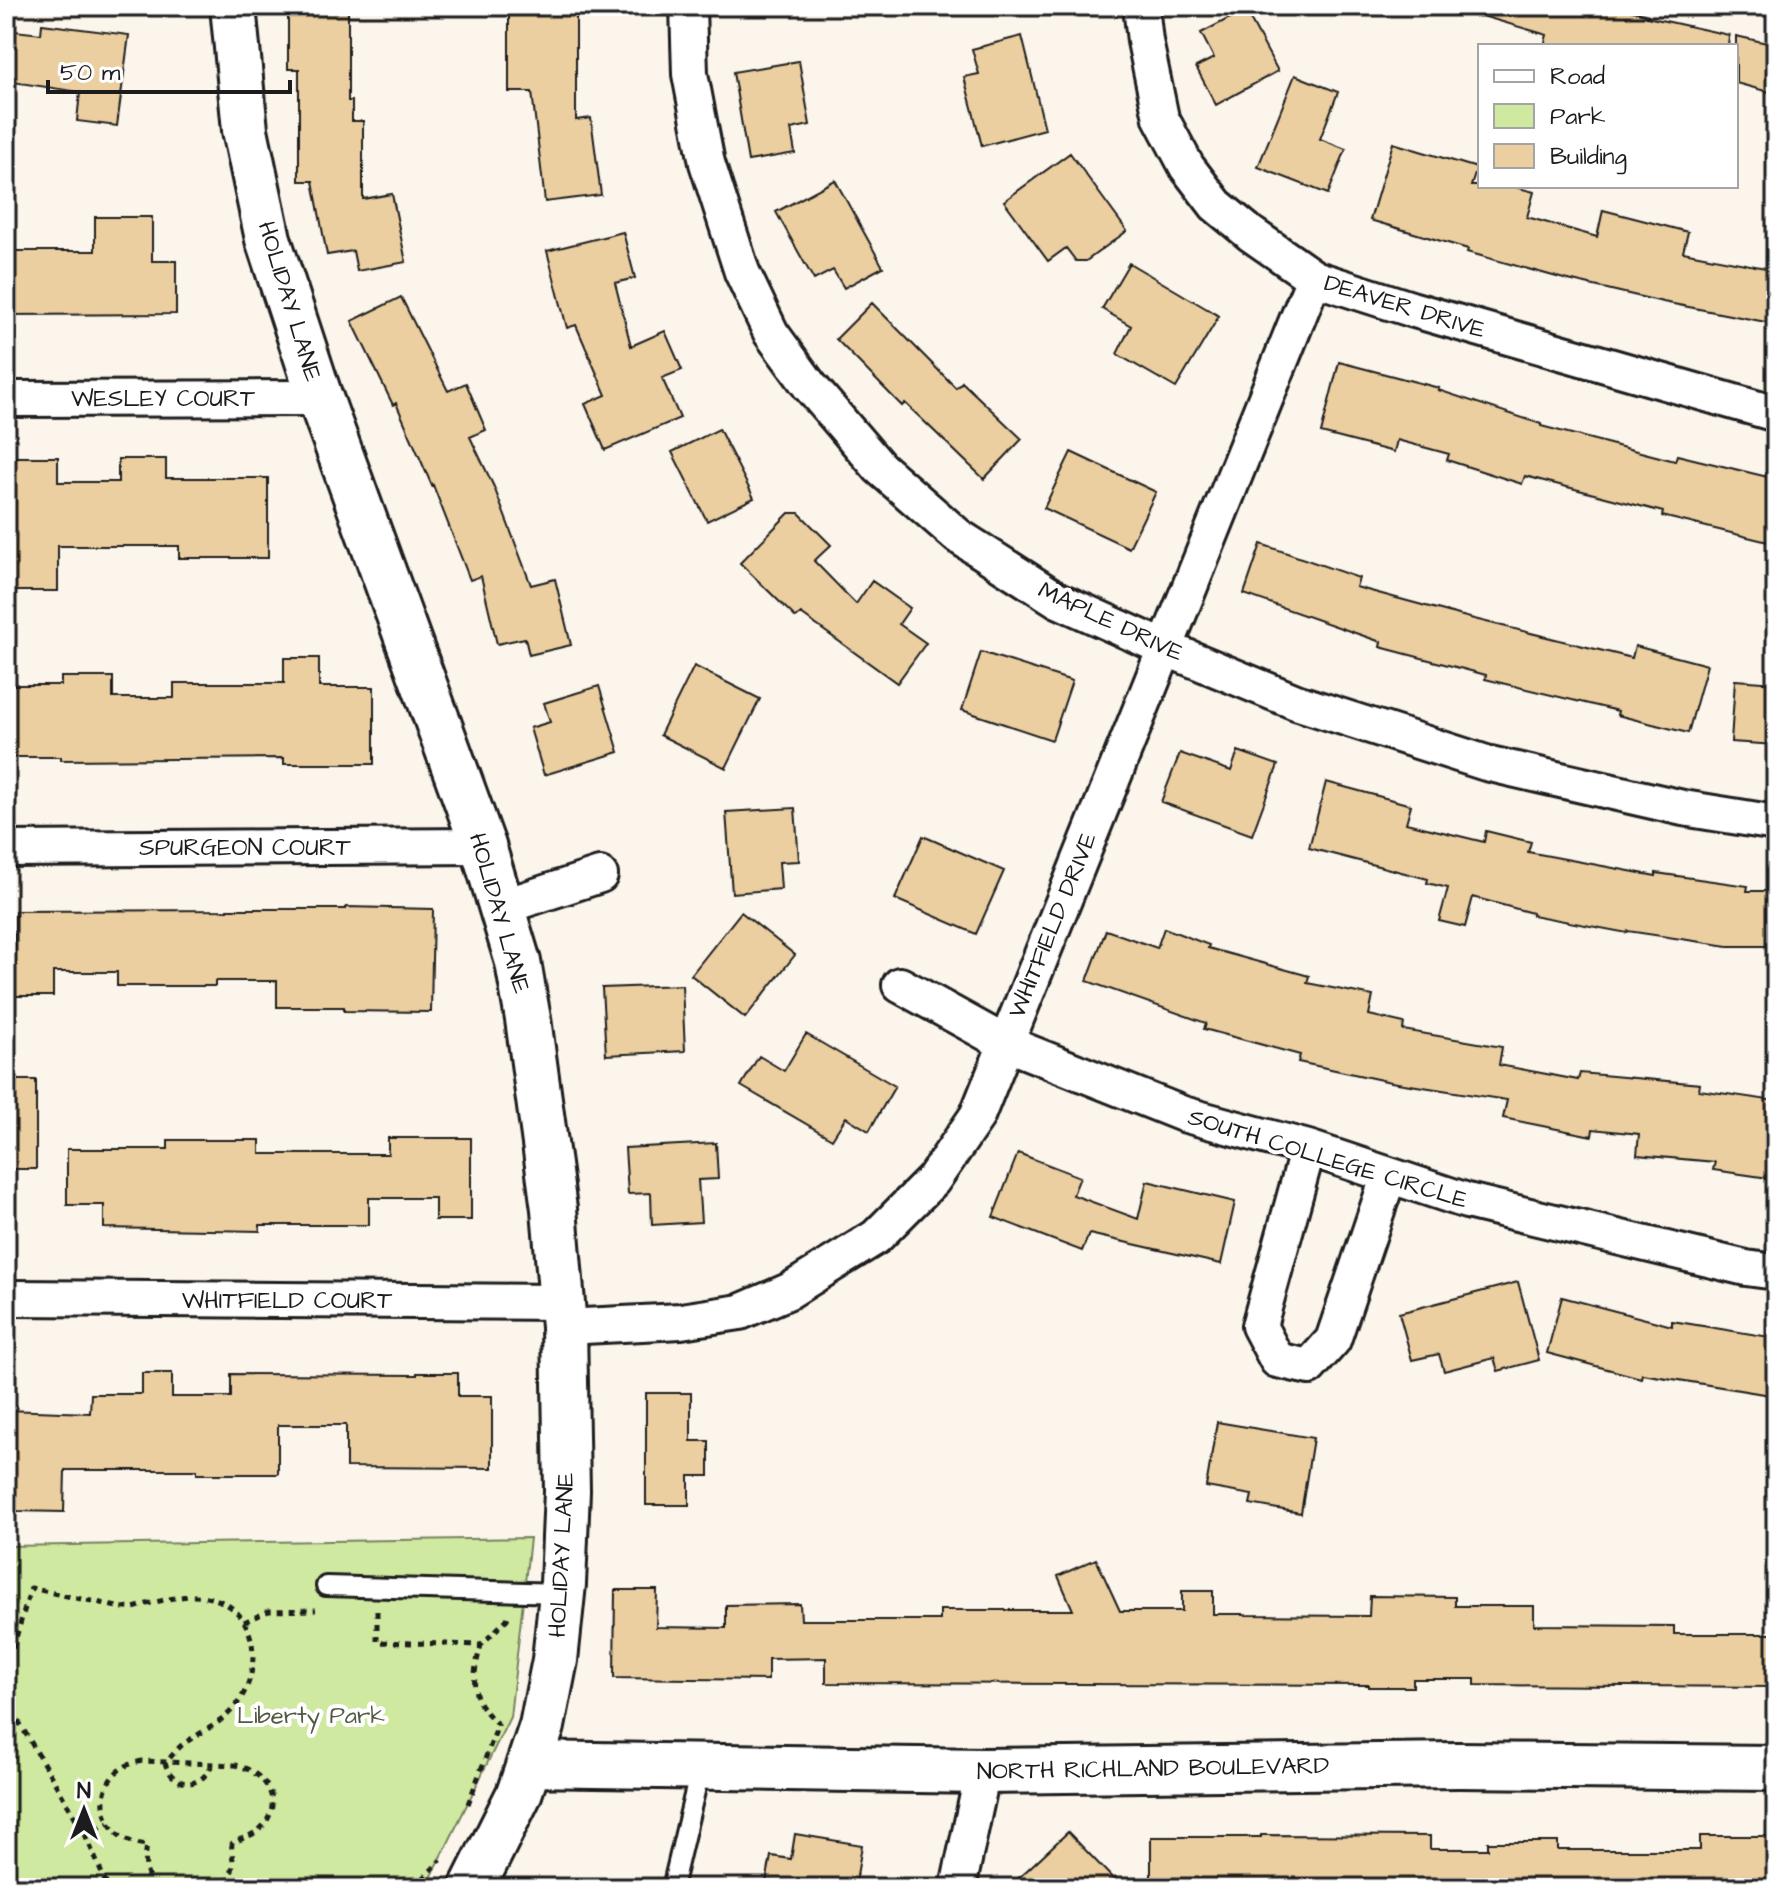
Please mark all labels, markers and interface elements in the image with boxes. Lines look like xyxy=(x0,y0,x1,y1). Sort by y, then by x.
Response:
scale bar xyxy=(48,44,290,94)
legend xyxy=(1478,44,1738,188)
text: 50 m xyxy=(60,56,121,90)
text: Road xyxy=(1550,60,1605,94)
text: Park xyxy=(1550,100,1606,134)
text: Building xyxy=(1550,140,1627,175)
street label: HOLIDAY LANE xyxy=(249,217,329,385)
street label: DEAVER DRIVE xyxy=(1320,266,1489,348)
street label: WESLEY COURT xyxy=(71,382,255,416)
street label: MAPLE DRIVE xyxy=(1032,573,1189,670)
street label: WHITFIELD DRIVE xyxy=(1000,827,1106,1023)
street label: HOLIDAY LANE xyxy=(460,829,538,997)
street label: SPURGEON COURT xyxy=(139,831,351,865)
street label: SOUTH COLLEGE CIRCLE xyxy=(1184,1100,1472,1218)
street label: WHITFIELD COURT xyxy=(182,1284,392,1318)
street label: HOLIDAY LANE xyxy=(541,1472,583,1639)
park label: Liberty Park xyxy=(237,1699,385,1734)
street label: NORTH RICHLAND BOULEVARD xyxy=(977,1749,1329,1789)
north arrow xyxy=(44,1770,124,1850)
text: N xyxy=(77,1776,91,1807)

